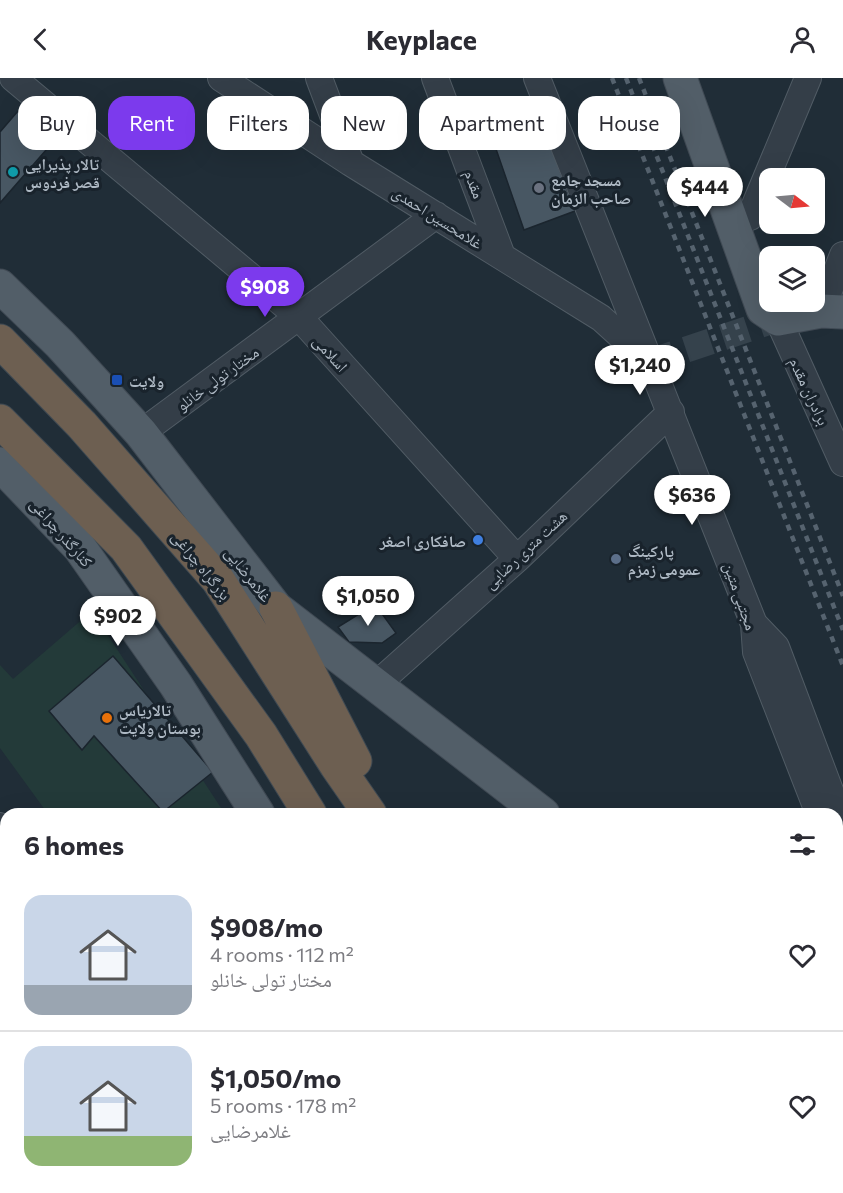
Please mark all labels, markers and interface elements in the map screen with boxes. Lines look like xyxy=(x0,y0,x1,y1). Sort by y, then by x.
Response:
icon: back xyxy=(24,23,57,56)
text: Keyplace xyxy=(366,23,477,56)
icon: person xyxy=(786,23,819,56)
chip: Buy xyxy=(18,96,96,150)
chip: Rent xyxy=(108,96,195,150)
chip: Filters xyxy=(207,96,309,150)
chip: New xyxy=(321,96,407,150)
chip: Apartment xyxy=(419,96,566,150)
chip: House xyxy=(578,96,680,150)
place label: تالار پذیرایی قصر فردوس xyxy=(25,154,100,192)
marker: تالار پذیرایی قصر فردوس xyxy=(6,165,20,179)
street label: مقدم xyxy=(459,167,489,202)
pin: $444 xyxy=(669,167,741,218)
north arrow xyxy=(759,168,825,234)
map controls xyxy=(759,168,825,312)
place label: مسجد جامع صاحب الزمان xyxy=(551,170,631,208)
text: $444 xyxy=(681,174,729,198)
marker: مسجد جامع صاحب الزمان xyxy=(532,181,546,195)
street label: غلامحسین احمدی xyxy=(388,182,487,254)
button: layers xyxy=(759,246,825,312)
pin: $908 xyxy=(229,267,301,318)
text: $908 xyxy=(240,274,290,298)
street label: اسلامی xyxy=(308,331,352,376)
street label: مختار تولی خانلو xyxy=(172,342,263,416)
pin: $1,240 xyxy=(591,345,689,396)
text: $1,240 xyxy=(609,352,671,376)
street label: برادران مقدم xyxy=(784,354,834,429)
place label: ولایت xyxy=(129,371,164,390)
marker: ولایت xyxy=(110,373,124,387)
pin: $636 xyxy=(656,475,728,526)
text: $636 xyxy=(668,482,716,506)
street label: کنارگذر چراغی xyxy=(26,494,97,572)
street label: هشت متری رضایی xyxy=(480,506,572,594)
street label: بزرگراه چراغی xyxy=(167,527,236,605)
place label: صافکاری اصغر xyxy=(379,531,466,551)
marker: صافکاری اصغر xyxy=(471,533,485,547)
place label: پارکینگ عمومی زمزم xyxy=(628,541,700,581)
street label: غلامرضایی xyxy=(220,543,276,607)
marker: پارکینگ عمومی زمزم xyxy=(609,552,623,566)
street label: مجتبی متین xyxy=(719,560,761,633)
pin: $1,050 xyxy=(319,576,417,627)
text: $1,050 xyxy=(336,583,400,607)
pin: $902 xyxy=(82,596,154,647)
text: $902 xyxy=(94,603,142,627)
place label: تالاریاس بوستان ولایت xyxy=(119,700,201,738)
marker: تالاریاس بوستان ولایت xyxy=(100,711,114,725)
icon: filters xyxy=(786,828,819,861)
text: 6 homes xyxy=(24,829,124,860)
text: $908/mo xyxy=(210,911,323,942)
icon: home xyxy=(72,919,144,991)
icon: heart xyxy=(786,939,819,972)
text: 4 rooms · 112 m² xyxy=(210,942,354,966)
text: مختار تولی خانلو xyxy=(210,967,332,991)
text: $1,050/mo xyxy=(210,1062,341,1093)
icon: home xyxy=(72,1070,144,1142)
icon: heart xyxy=(786,1090,819,1123)
text: 5 rooms · 178 m² xyxy=(210,1093,356,1117)
text: غلامرضایی xyxy=(210,1118,291,1142)

